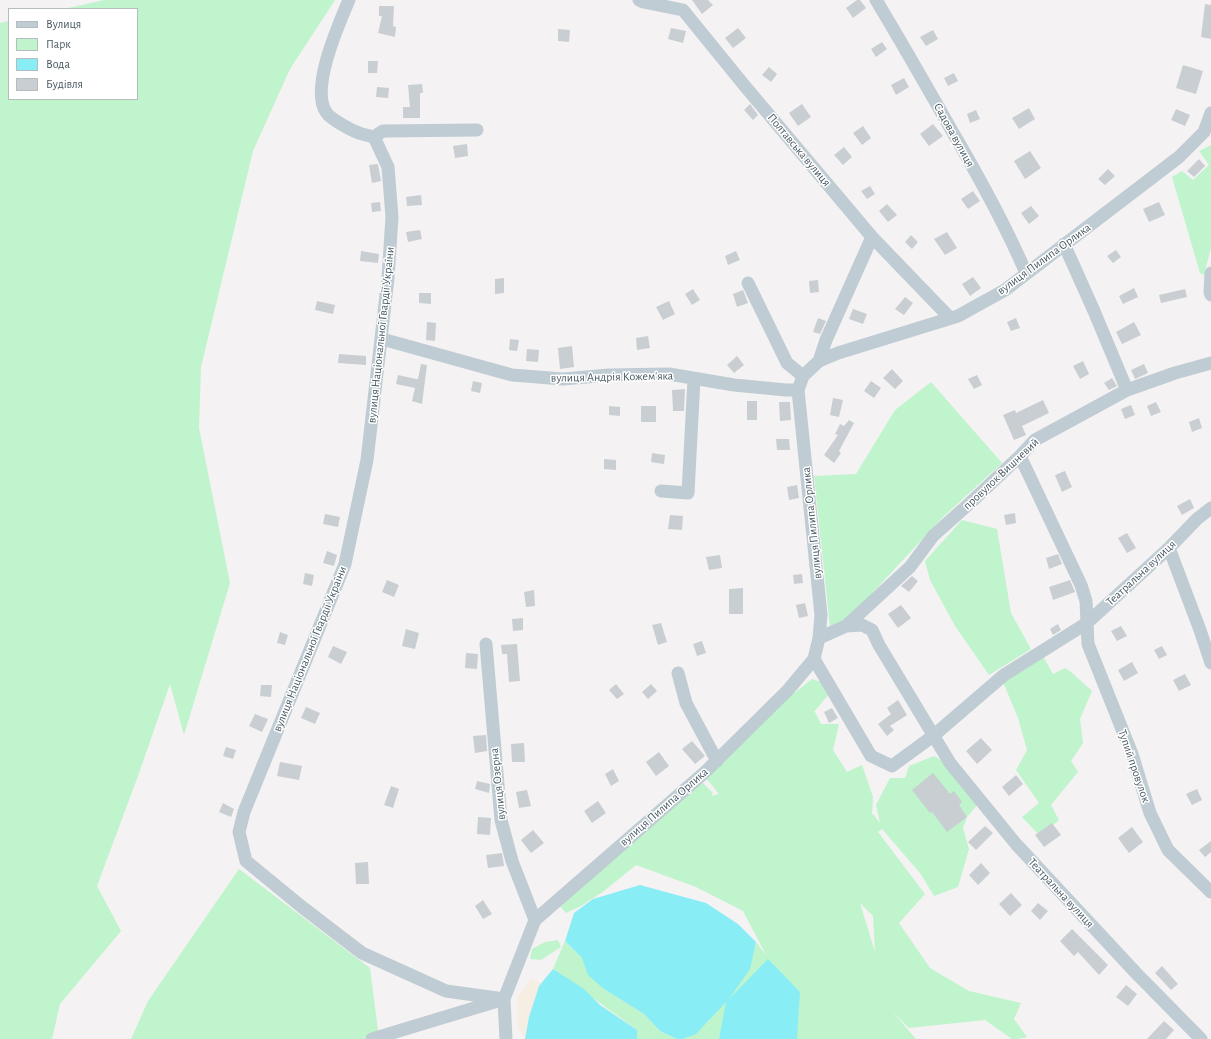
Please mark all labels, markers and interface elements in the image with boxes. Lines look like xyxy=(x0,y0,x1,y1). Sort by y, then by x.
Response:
legend xyxy=(8,8,138,100)
text: Вулиця xyxy=(46,18,81,30)
text: Парк xyxy=(46,38,71,50)
text: Вода xyxy=(46,58,70,70)
text: Будівля xyxy=(46,78,83,90)
street label: Садова вулиця xyxy=(930,100,978,170)
street label: Полтавська вулиця xyxy=(764,111,834,189)
street label: вулиця Пилипа Орлика xyxy=(994,220,1094,298)
street label: вулиця Національної Гвардії України xyxy=(365,246,397,424)
street label: вулиця Андрія Кожем'яка xyxy=(551,369,673,385)
street label: провулок Вишневий xyxy=(960,435,1042,513)
street label: вулиця Пилипа Орлика xyxy=(799,466,825,580)
street label: Театральна вулиця xyxy=(1103,537,1179,609)
street label: вулиця Національної Гвардії України xyxy=(270,564,350,734)
street label: Тупий провулок xyxy=(1115,728,1153,804)
street label: вулиця Озерна xyxy=(487,747,509,821)
street label: вулиця Пилипа Орлика xyxy=(617,765,711,849)
street label: Театральна вулиця xyxy=(1025,855,1097,931)

